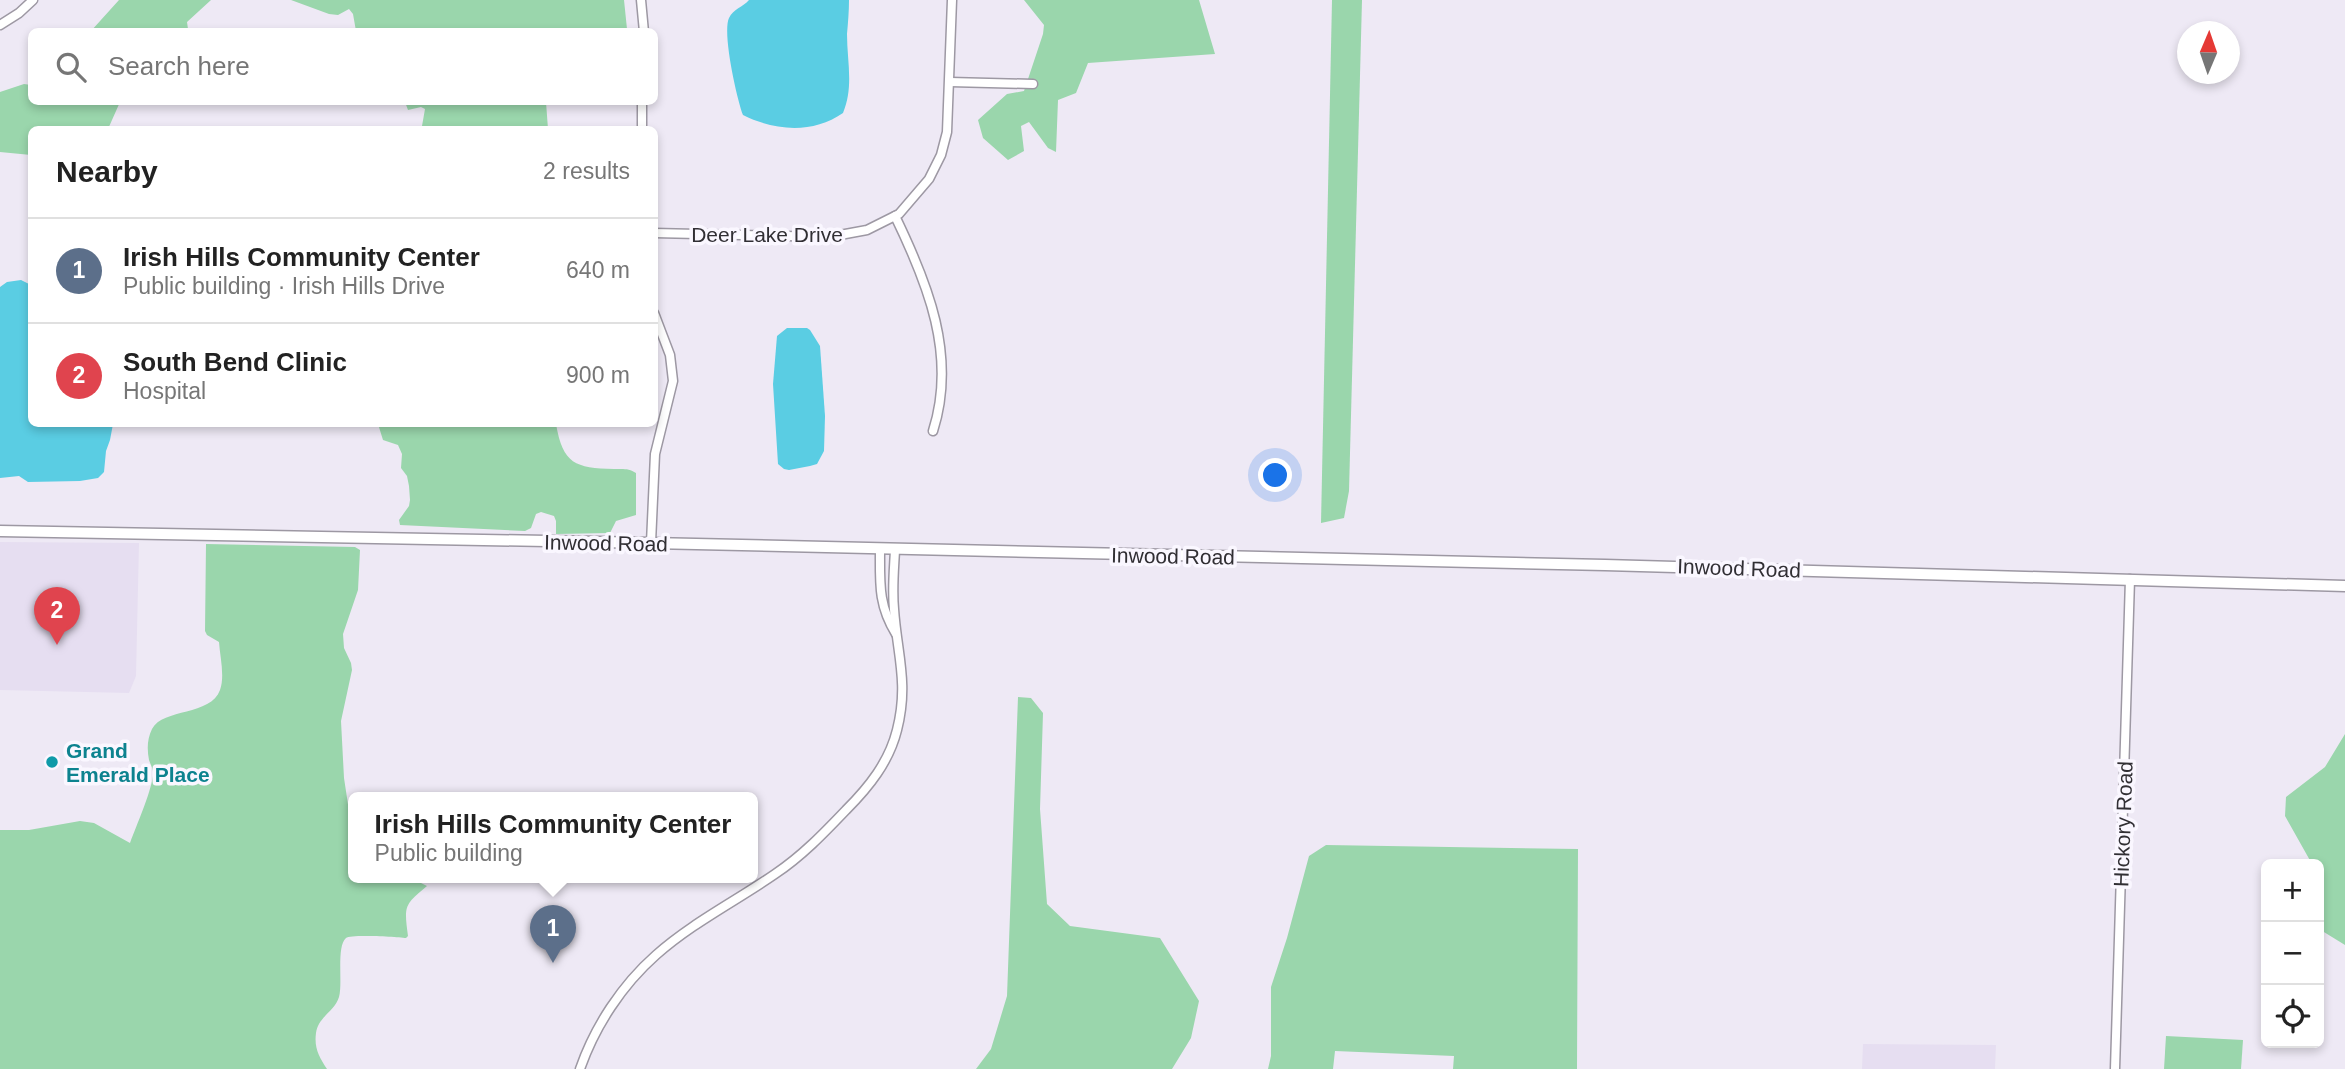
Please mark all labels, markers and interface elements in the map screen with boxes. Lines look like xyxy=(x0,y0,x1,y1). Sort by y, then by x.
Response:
north arrow xyxy=(2177,21,2240,84)
search box xyxy=(28,28,658,105)
icon: search xyxy=(52,48,90,86)
text: Search here xyxy=(108,51,250,81)
text: Nearby xyxy=(56,155,158,188)
text: 2 results xyxy=(543,158,630,184)
street label: Deer Lake Drive xyxy=(691,223,843,246)
text: Irish Hills Community Center xyxy=(123,242,480,272)
text: 1 xyxy=(73,257,85,283)
text: 640 m xyxy=(566,257,630,283)
text: Public building · Irish Hills Drive xyxy=(123,273,445,299)
text: South Bend Clinic xyxy=(123,347,347,377)
text: 2 xyxy=(73,362,85,388)
text: 900 m xyxy=(566,362,630,388)
text: Hospital xyxy=(123,378,206,404)
your location xyxy=(1258,458,1292,492)
street label: Inwood Road xyxy=(544,530,668,556)
street label: Inwood Road xyxy=(1111,543,1235,569)
street label: Inwood Road xyxy=(1677,554,1801,582)
pin: 2 xyxy=(34,587,80,645)
place label: Grand Emerald Place xyxy=(66,739,210,786)
marker: Grand Emerald Place xyxy=(44,754,60,770)
street label: Hickory Road xyxy=(2109,761,2137,887)
popup xyxy=(348,792,758,883)
text: Irish Hills Community Center xyxy=(375,809,731,839)
text: Public building xyxy=(375,840,523,866)
map controls xyxy=(2261,859,2324,1048)
button: + xyxy=(2261,859,2324,922)
pin: 1 xyxy=(530,905,576,963)
button: − xyxy=(2261,922,2324,985)
button: locate xyxy=(2261,985,2324,1048)

